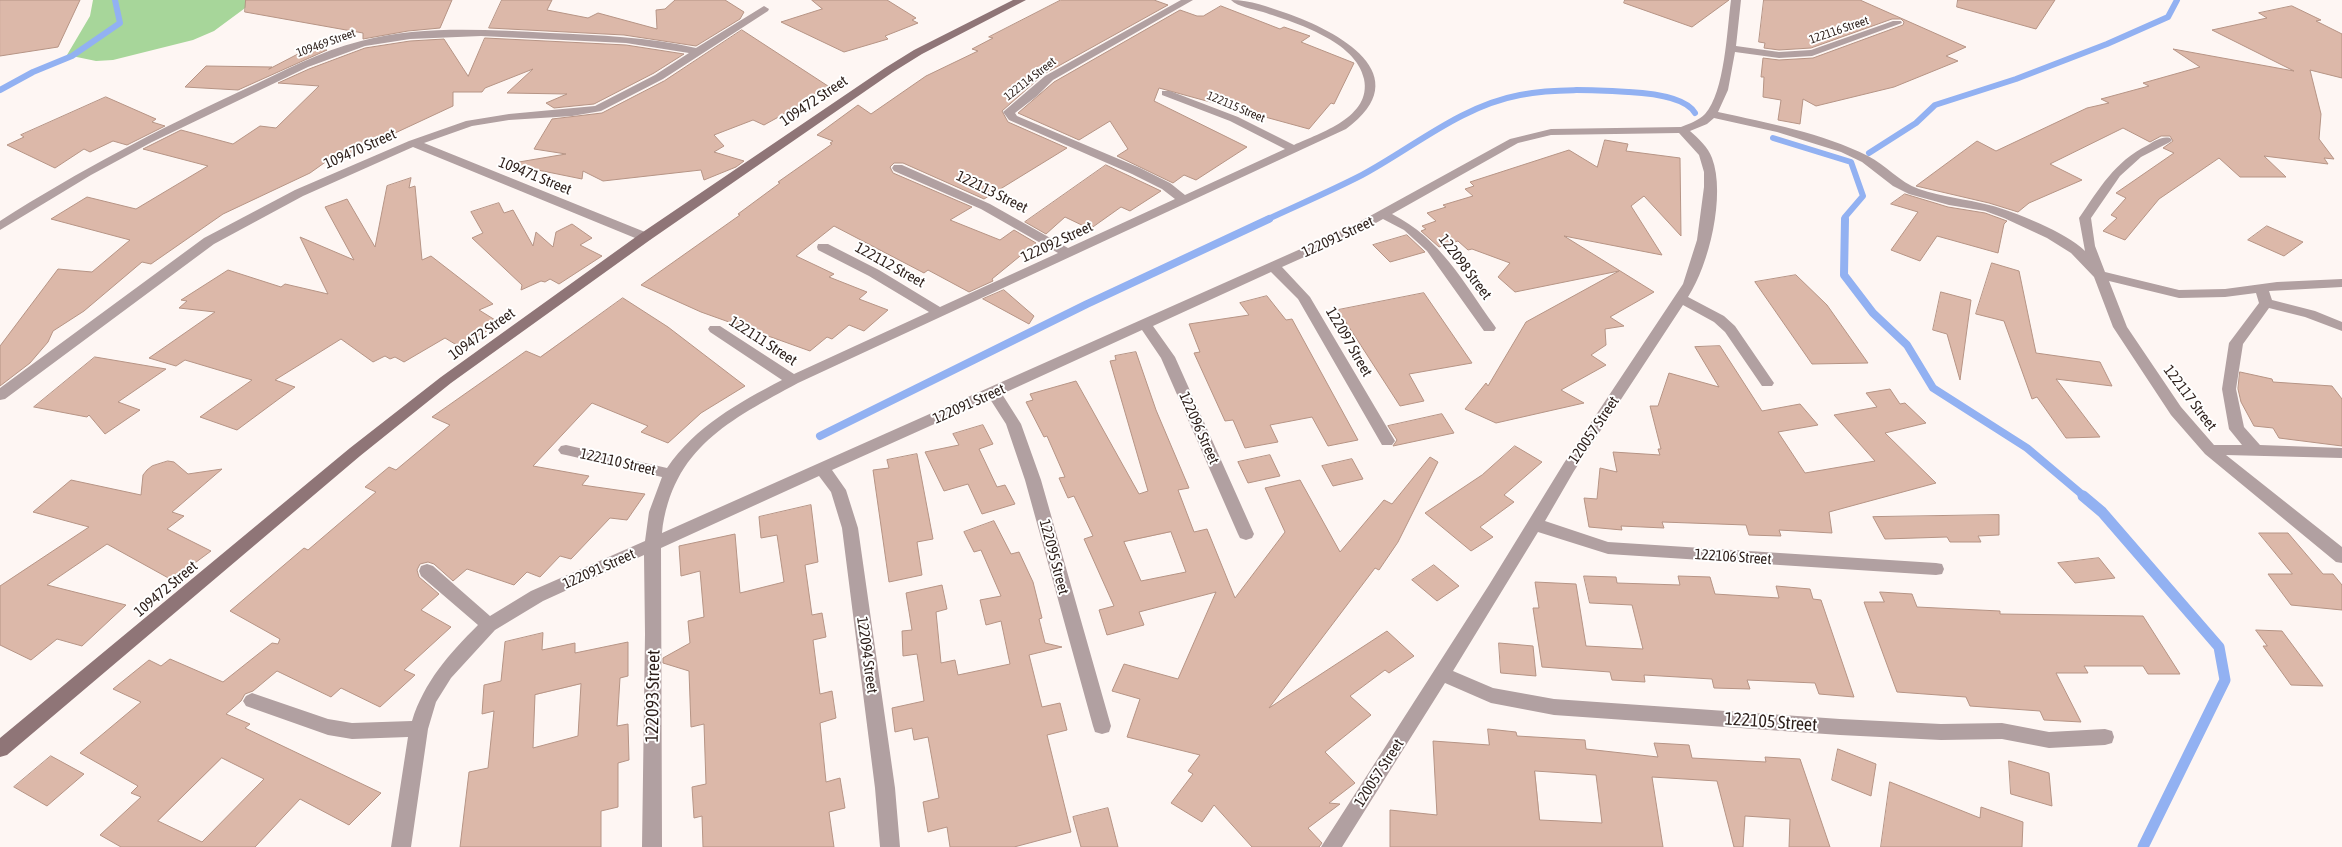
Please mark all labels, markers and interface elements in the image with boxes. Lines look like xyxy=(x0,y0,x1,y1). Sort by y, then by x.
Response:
street label: 122116 Street xyxy=(1807,13,1871,47)
street label: 109469 Street xyxy=(294,26,358,60)
street label: 122114 Street xyxy=(1001,54,1059,104)
street label: 109472 Street xyxy=(777,72,851,130)
street label: 122115 Street xyxy=(1205,88,1267,126)
street label: 109470 Street xyxy=(321,125,399,173)
street label: 109471 Street xyxy=(496,153,574,199)
street label: 122113 Street xyxy=(953,167,1031,217)
street label: 122091 Street xyxy=(1299,213,1377,261)
street label: 122092 Street xyxy=(1018,218,1096,266)
street label: 122098 Street xyxy=(1435,231,1495,303)
street label: 122112 Street xyxy=(852,238,928,292)
street label: 109472 Street xyxy=(445,304,519,364)
street label: 122097 Street xyxy=(1322,304,1376,380)
street label: 122111 Street xyxy=(726,312,800,370)
street label: 122117 Street xyxy=(2160,362,2220,434)
street label: 122091 Street xyxy=(930,380,1008,428)
street label: 122096 Street xyxy=(1175,389,1223,467)
street label: 120057 Street xyxy=(1565,393,1623,467)
street label: 122110 Street xyxy=(578,445,658,479)
street label: 122095 Street xyxy=(1035,517,1073,597)
street label: 122091 Street xyxy=(560,545,638,593)
street label: 122106 Street xyxy=(1694,545,1772,569)
street label: 109472 Street xyxy=(131,557,201,621)
street label: 122094 Street xyxy=(853,615,881,695)
street label: 122093 Street xyxy=(641,649,665,743)
street label: 122105 Street xyxy=(1724,708,1818,736)
street label: 120057 Street xyxy=(1350,736,1408,810)

